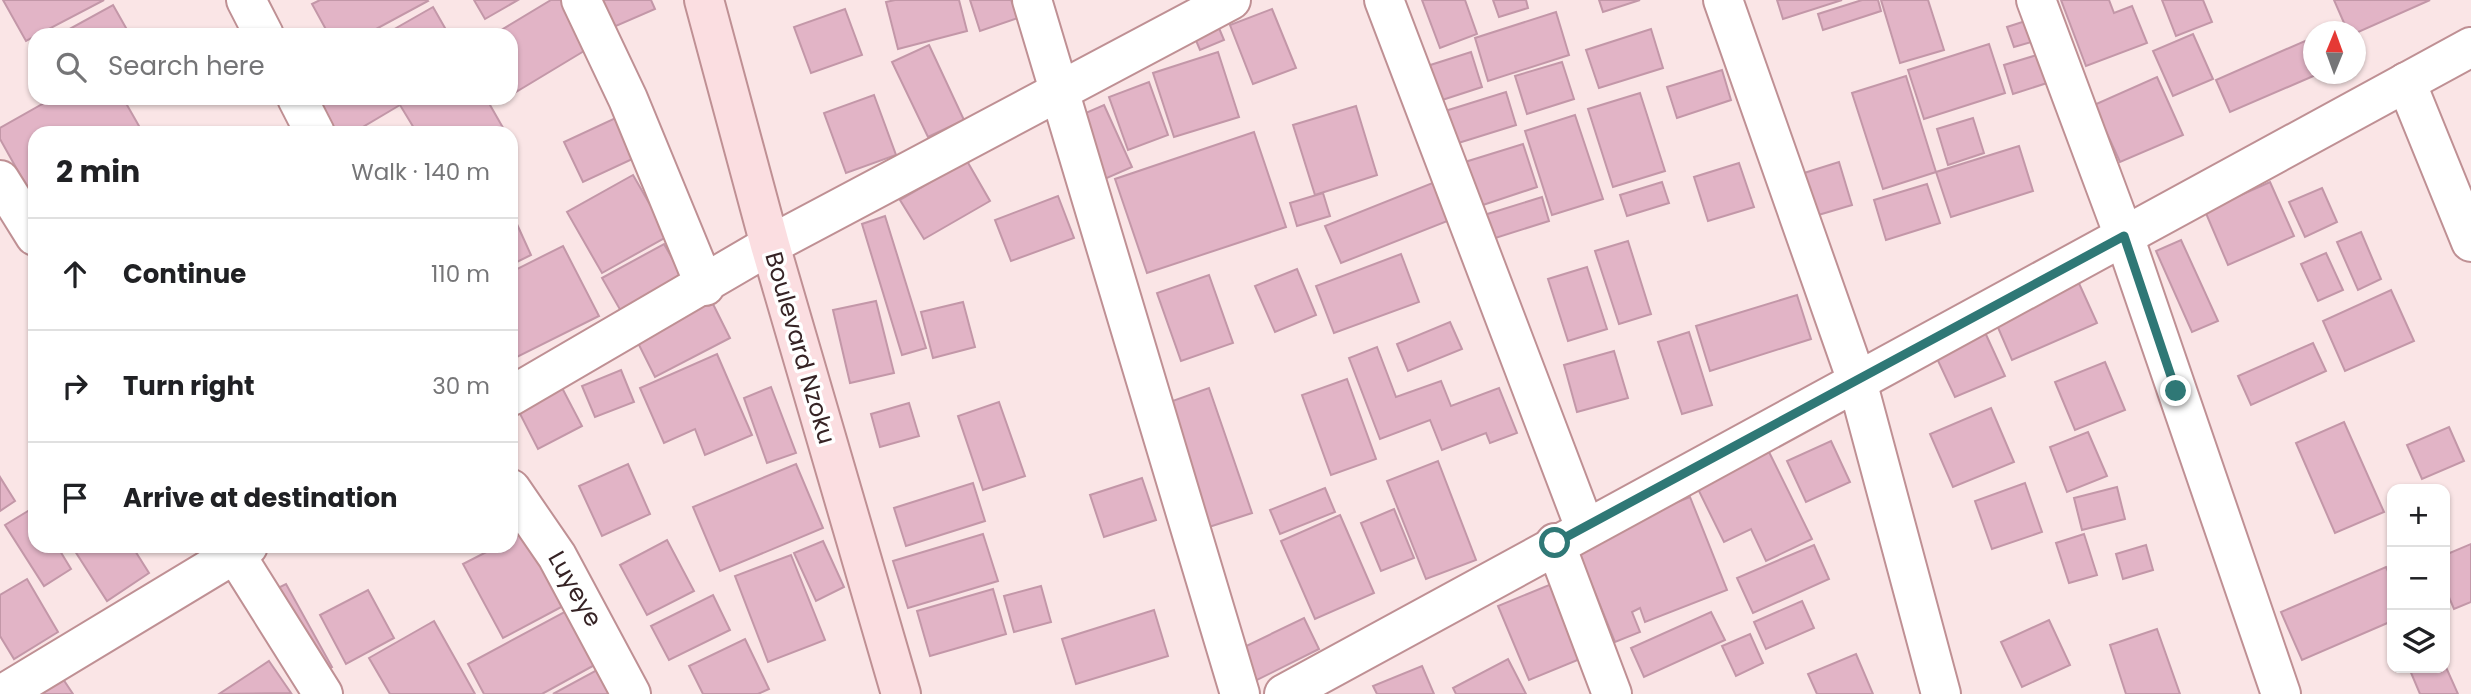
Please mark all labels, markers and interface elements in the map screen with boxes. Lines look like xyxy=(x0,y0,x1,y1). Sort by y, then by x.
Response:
north arrow xyxy=(2303,21,2366,84)
search box xyxy=(28,28,518,105)
icon: search xyxy=(52,48,90,86)
text: Search here xyxy=(108,48,265,84)
text: 2 min xyxy=(56,150,140,193)
text: Walk · 140 m xyxy=(351,156,490,188)
street label: Boulevard Nzoku xyxy=(757,248,844,448)
icon: ahead xyxy=(56,255,94,293)
text: Continue xyxy=(123,256,246,292)
text: 110 m xyxy=(431,258,490,290)
icon: right xyxy=(56,367,94,405)
text: Turn right xyxy=(123,368,255,404)
text: 30 m xyxy=(432,370,490,402)
route end xyxy=(2160,375,2191,406)
icon: arrive xyxy=(56,479,94,517)
text: Arrive at destination xyxy=(123,480,398,516)
map controls xyxy=(2387,484,2450,673)
button: + xyxy=(2387,484,2450,547)
route start xyxy=(1539,527,1570,558)
street label: Luyeye xyxy=(541,545,610,633)
button: − xyxy=(2387,547,2450,610)
button: layers xyxy=(2387,610,2450,673)

